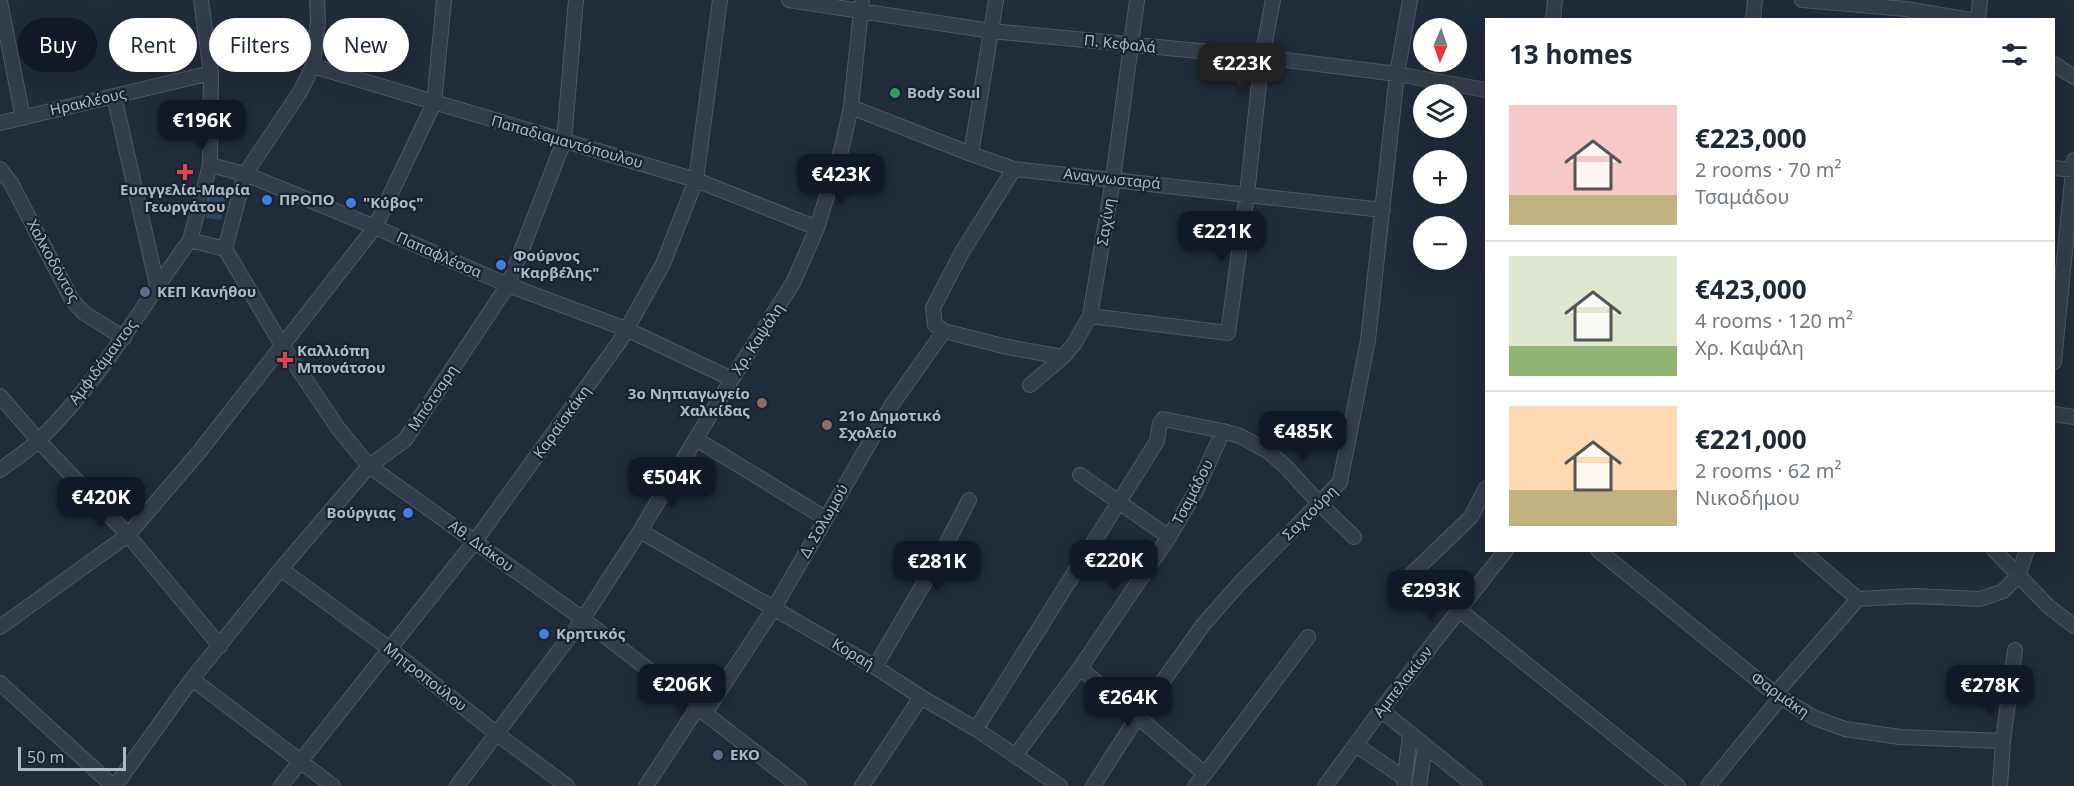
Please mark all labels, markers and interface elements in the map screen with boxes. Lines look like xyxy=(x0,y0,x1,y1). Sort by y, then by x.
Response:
chip: Buy xyxy=(18,18,97,72)
chip: Rent xyxy=(109,18,197,72)
chip: Filters xyxy=(209,18,311,72)
chip: New xyxy=(323,18,409,72)
north arrow xyxy=(1413,18,1467,72)
map controls xyxy=(1413,18,1467,270)
street label: Π. Κεφαλά xyxy=(1083,29,1158,57)
text: 13 homes xyxy=(1509,36,1633,72)
icon: filters xyxy=(1998,38,2031,71)
pin: €223K xyxy=(1200,43,1284,94)
text: €223K xyxy=(1212,49,1272,76)
place label: Body Soul xyxy=(907,82,980,102)
street label: Ηρακλέους xyxy=(48,83,128,119)
button: layers xyxy=(1413,84,1467,138)
marker: Body Soul xyxy=(888,86,902,100)
pin: €196K xyxy=(160,100,244,151)
text: €196K xyxy=(172,106,232,133)
street label: Παπαδιαμαντόπουλου xyxy=(489,110,645,172)
text: €223,000 xyxy=(1695,120,1807,156)
icon: home xyxy=(1557,129,1629,201)
button: + xyxy=(1413,150,1467,204)
pin: €423K xyxy=(799,154,883,205)
text: 2 rooms · 70 m² xyxy=(1695,156,1842,183)
text: €423K xyxy=(811,160,871,187)
street label: Αναγνωσταρά xyxy=(1062,163,1162,193)
marker: Ευαγγελία-Μαρία Γεωργάτου xyxy=(178,165,192,179)
place label: Ευαγγελία-Μαρία Γεωργάτου xyxy=(120,179,250,216)
text: Τσαμάδου xyxy=(1695,183,1789,210)
place label: ΠΡΟΠΟ xyxy=(279,189,335,209)
place label: "Κύβος" xyxy=(363,192,423,212)
marker: ΠΡΟΠΟ xyxy=(260,193,274,207)
marker: "Κύβος" xyxy=(344,196,358,210)
street label: Σαχίνη xyxy=(1091,196,1119,247)
pin: €221K xyxy=(1180,211,1264,262)
street label: Χαλκοδόντος xyxy=(23,216,85,306)
button: − xyxy=(1413,216,1467,270)
text: €221K xyxy=(1192,217,1252,244)
street label: Παπαφλέσσα xyxy=(394,226,486,282)
place label: Φούρνος "Καρβέλης" xyxy=(513,245,599,282)
marker: Φούρνος "Καρβέλης" xyxy=(494,258,508,272)
text: €423,000 xyxy=(1695,271,1807,307)
icon: home xyxy=(1557,280,1629,352)
place label: ΚΕΠ Κανήθου xyxy=(157,281,256,301)
marker: ΚΕΠ Κανήθου xyxy=(138,285,152,299)
street label: Χρ. Καψάλη xyxy=(727,299,788,378)
text: 4 rooms · 120 m² xyxy=(1695,307,1853,334)
street label: Αμφιδάμαντος xyxy=(63,315,141,408)
text: Χρ. Καψάλη xyxy=(1695,334,1804,361)
place label: Καλλιόπη Μπονάτσου xyxy=(297,340,386,377)
marker: Καλλιόπη Μπονάτσου xyxy=(278,353,292,367)
street label: Μπότσαρη xyxy=(403,361,462,434)
street label: Καραϊσκάκη xyxy=(528,381,594,462)
place label: 3ο Νηπιαγωγείο Χαλκίδας xyxy=(628,383,750,420)
marker: 3ο Νηπιαγωγείο Χαλκίδας xyxy=(755,396,769,410)
place label: 21ο Δημοτικό Σχολείο xyxy=(839,405,941,442)
pin: €485K xyxy=(1261,411,1345,462)
text: €485K xyxy=(1273,417,1333,444)
marker: 21ο Δημοτικό Σχολείο xyxy=(820,418,834,432)
text: €221,000 xyxy=(1695,421,1807,457)
icon: home xyxy=(1557,430,1629,502)
street label: Τσαμάδου xyxy=(1167,455,1217,528)
pin: €504K xyxy=(630,457,714,508)
text: 2 rooms · 62 m² xyxy=(1695,457,1842,484)
text: €504K xyxy=(642,463,702,490)
pin: €420K xyxy=(59,477,143,528)
street label: Δ. Σολωμού xyxy=(794,480,852,561)
street label: Σαχτούρη xyxy=(1278,481,1341,544)
text: €420K xyxy=(71,483,131,510)
text: Νικοδήμου xyxy=(1695,484,1800,511)
place label: Βούργιας xyxy=(327,502,396,522)
marker: Βούργιας xyxy=(401,506,415,520)
street label: Αθ. Διάκου xyxy=(445,515,518,576)
pin: €220K xyxy=(1072,540,1156,591)
pin: €281K xyxy=(895,541,979,592)
text: €220K xyxy=(1084,546,1144,573)
text: €281K xyxy=(907,547,967,574)
pin: €293K xyxy=(1389,570,1473,621)
text: €293K xyxy=(1401,576,1461,603)
place label: Κρητικός xyxy=(556,623,626,643)
marker: Κρητικός xyxy=(537,627,551,641)
street label: Κοραή xyxy=(829,633,878,674)
street label: Μητροπούλου xyxy=(380,637,472,715)
street label: Αμπελακίων xyxy=(1368,642,1436,721)
pin: €206K xyxy=(640,664,724,715)
pin: €278K xyxy=(1948,665,2032,716)
street label: Φαρμάκη xyxy=(1748,667,1814,722)
text: €206K xyxy=(652,670,712,697)
text: €278K xyxy=(1960,671,2020,698)
pin: €264K xyxy=(1086,677,1170,728)
text: €264K xyxy=(1098,683,1158,710)
scale bar xyxy=(18,744,126,772)
place label: ΕΚΟ xyxy=(730,744,760,764)
text: 50 m xyxy=(27,746,64,768)
marker: ΕΚΟ xyxy=(711,748,725,762)

